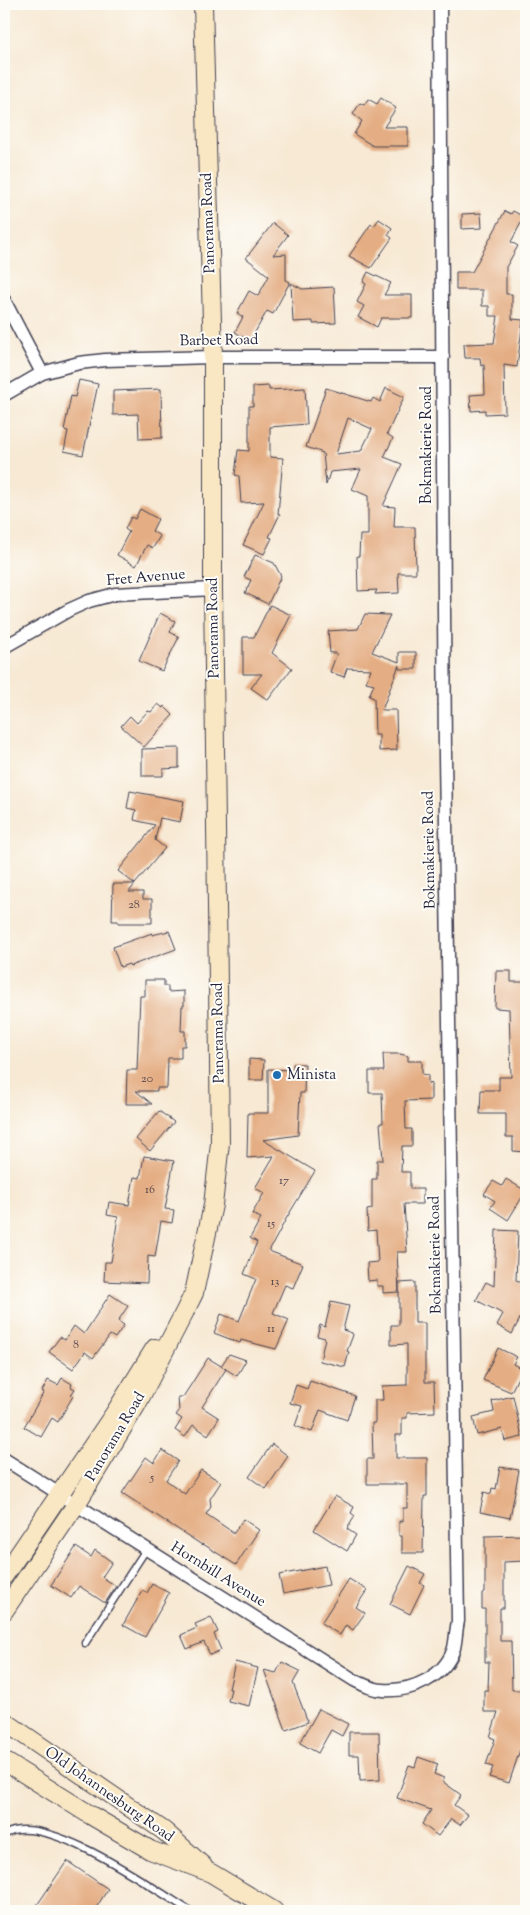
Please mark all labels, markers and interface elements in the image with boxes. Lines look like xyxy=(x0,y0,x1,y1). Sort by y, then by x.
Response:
street label: Panorama Road xyxy=(197,172,221,274)
street label: Barbet Road xyxy=(179,330,259,352)
street label: Bokmakierie Road xyxy=(417,385,438,504)
street label: Fret Avenue xyxy=(106,564,186,592)
street label: Panorama Road xyxy=(203,577,225,679)
street label: Bokmakierie Road xyxy=(418,790,442,909)
house number: 28 xyxy=(128,896,140,914)
street label: Panorama Road xyxy=(208,982,230,1084)
place label: Minista xyxy=(287,1065,336,1086)
marker: Minista xyxy=(271,1069,283,1081)
house number: 20 xyxy=(141,1070,153,1088)
house number: 17 xyxy=(279,1172,289,1190)
house number: 16 xyxy=(145,1181,155,1199)
street label: Bokmakierie Road xyxy=(424,1195,448,1314)
house number: 15 xyxy=(267,1215,275,1233)
house number: 13 xyxy=(271,1273,280,1291)
house number: 11 xyxy=(267,1320,275,1338)
house number: 8 xyxy=(73,1336,79,1354)
street label: Panorama Road xyxy=(81,1388,151,1486)
house number: 5 xyxy=(149,1469,154,1487)
street label: Hornbill Avenue xyxy=(166,1537,270,1613)
street label: Old Johannesburg Road xyxy=(40,1742,178,1848)

